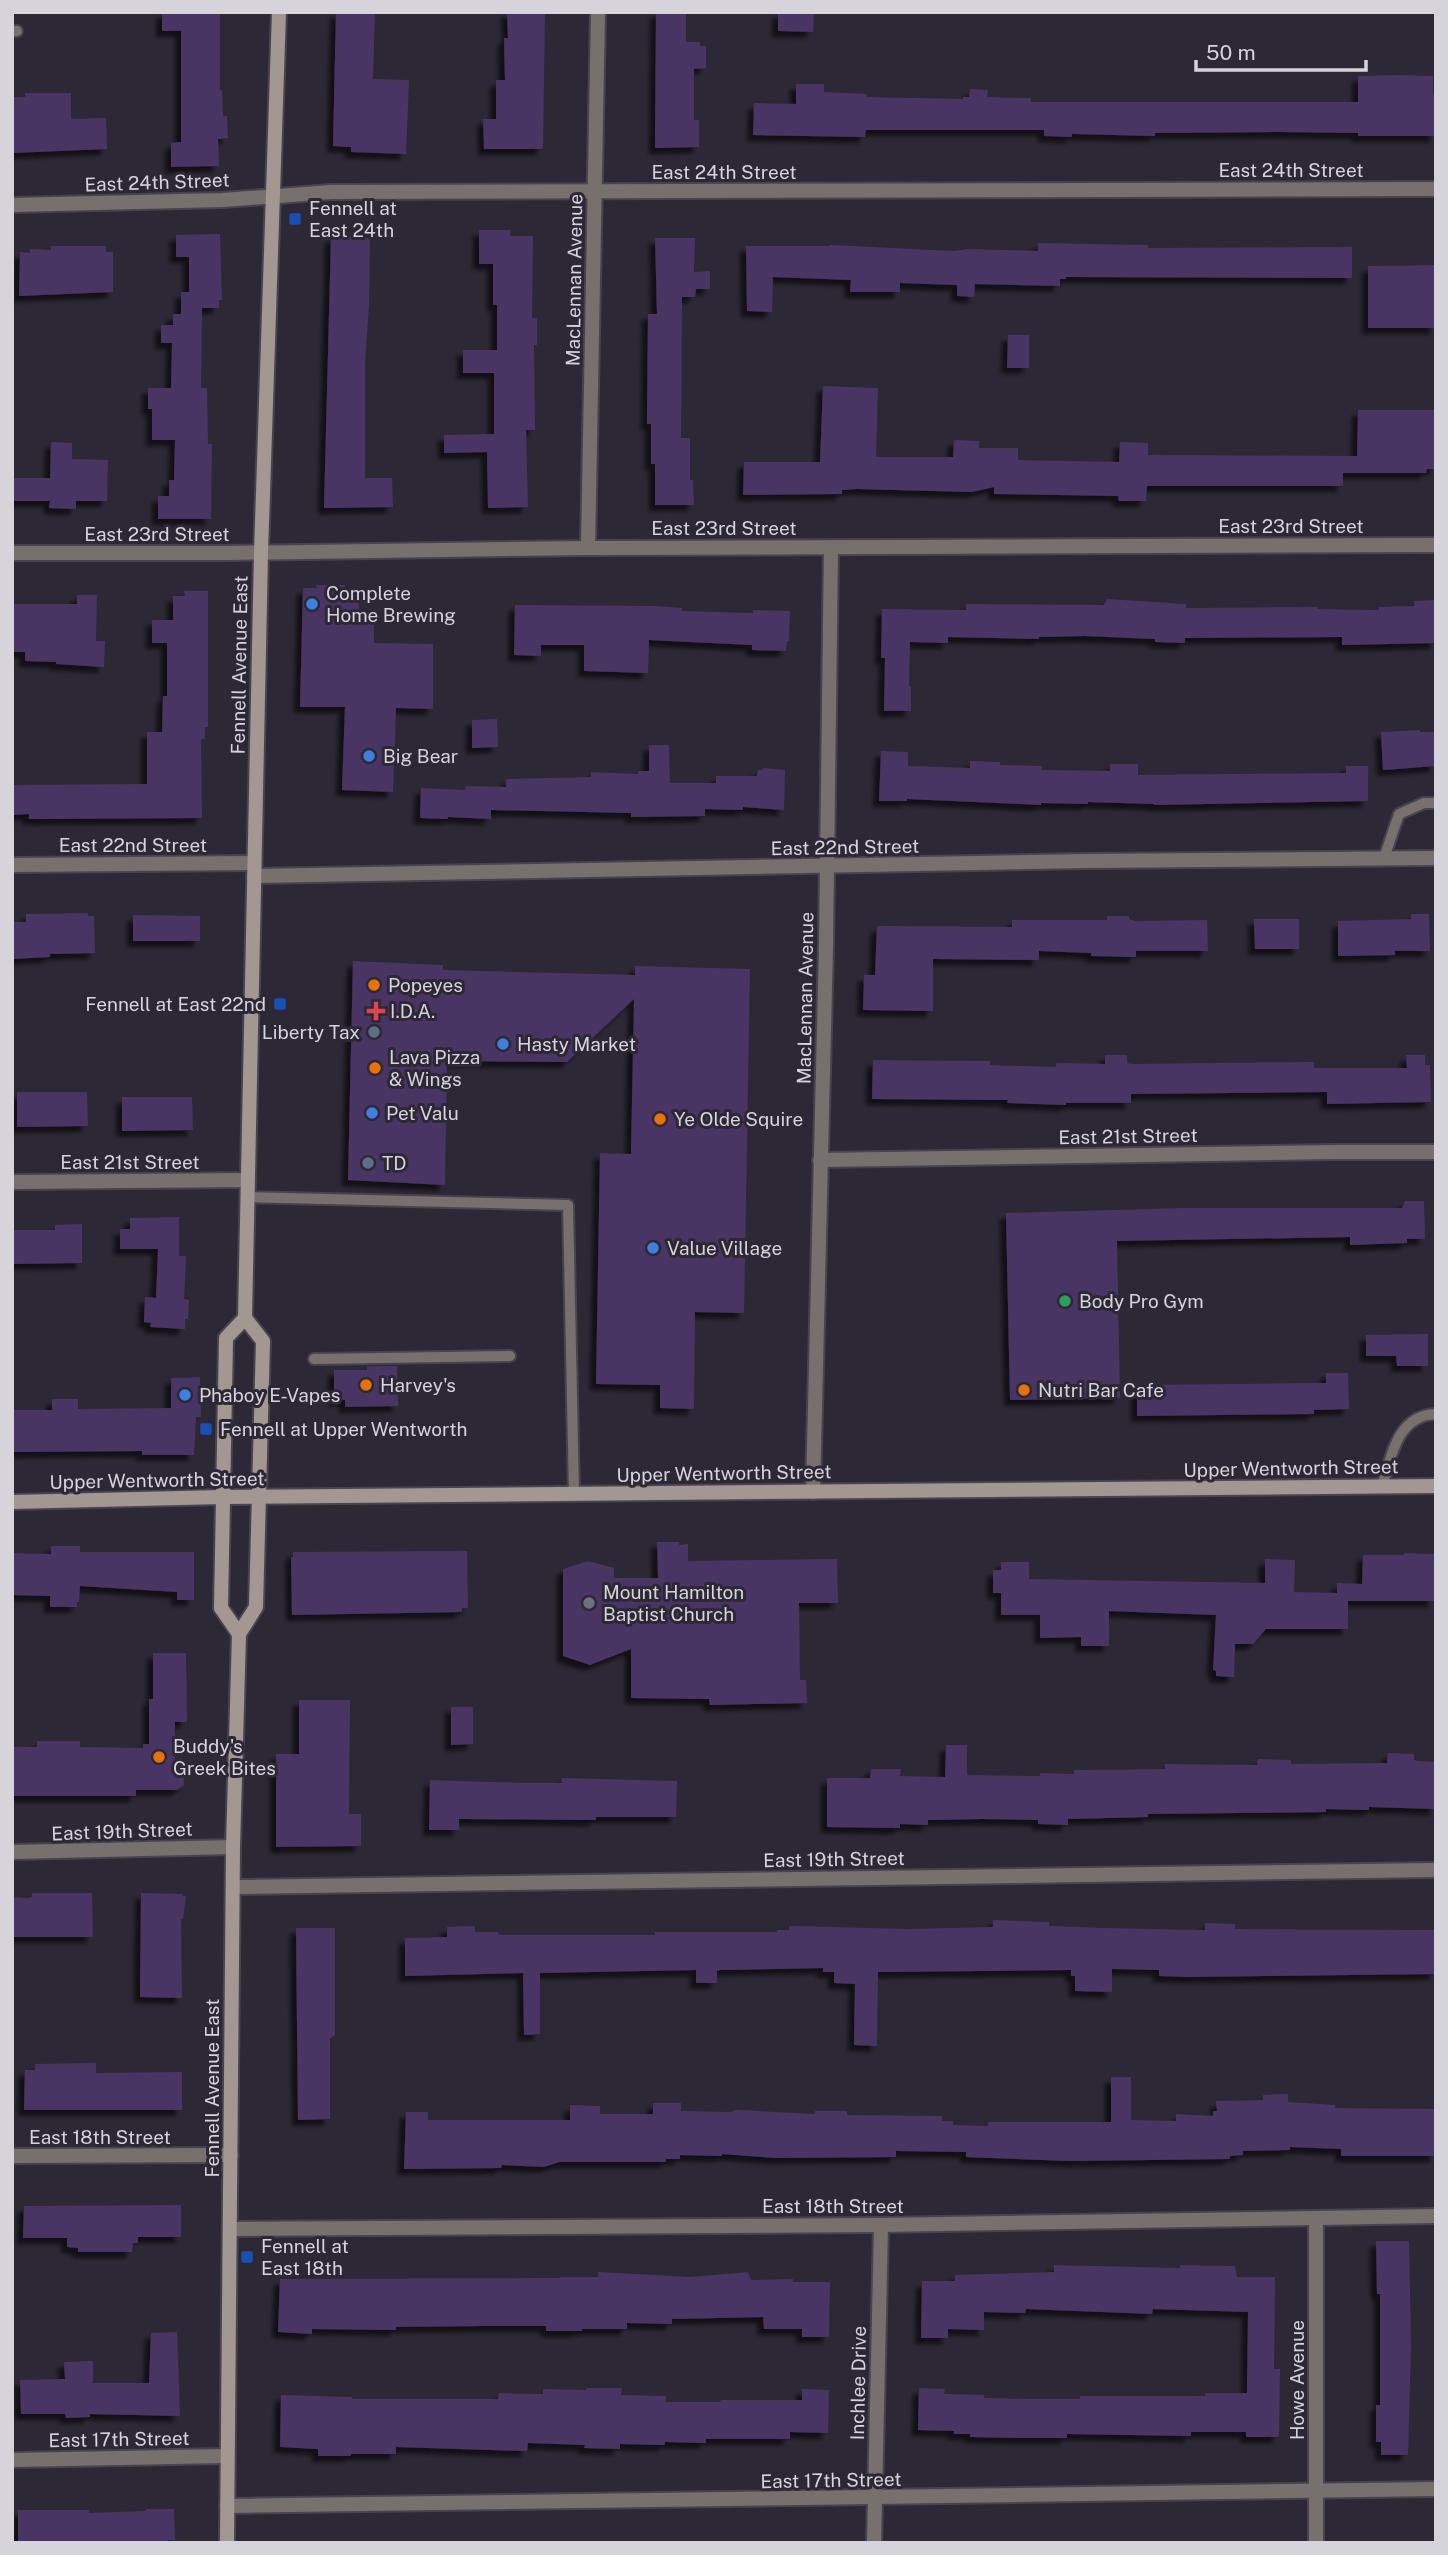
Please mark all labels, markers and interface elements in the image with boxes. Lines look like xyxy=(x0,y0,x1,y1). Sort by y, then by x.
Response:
scale bar xyxy=(1196,28,1366,72)
text: 50 m xyxy=(1206,40,1256,65)
street label: East 24th Street xyxy=(1218,159,1364,181)
street label: East 24th Street xyxy=(651,161,797,183)
street label: East 24th Street xyxy=(84,168,230,196)
street label: MacLennan Avenue xyxy=(562,194,586,366)
place label: Fennell at East 24th xyxy=(309,197,397,241)
marker: Fennell at East 24th xyxy=(287,211,303,227)
street label: East 23rd Street xyxy=(1218,515,1364,537)
street label: East 23rd Street xyxy=(651,517,797,539)
street label: East 23rd Street xyxy=(84,523,230,545)
street label: Fennell Avenue East xyxy=(226,575,252,755)
place label: Complete Home Brewing xyxy=(326,582,456,626)
marker: Complete Home Brewing xyxy=(304,596,320,612)
place label: Big Bear xyxy=(383,745,458,767)
marker: Big Bear xyxy=(361,748,377,764)
street label: East 22nd Street xyxy=(59,834,207,856)
street label: East 22nd Street xyxy=(771,835,919,859)
street label: MacLennan Avenue xyxy=(793,912,817,1084)
place label: Popeyes xyxy=(388,974,463,996)
marker: Popeyes xyxy=(366,977,382,993)
place label: Fennell at East 22nd xyxy=(85,993,266,1015)
marker: Fennell at East 22nd xyxy=(272,996,288,1012)
place label: I.D.A. xyxy=(390,1000,435,1022)
marker: I.D.A. xyxy=(368,1003,384,1019)
place label: Liberty Tax xyxy=(262,1021,360,1043)
marker: Liberty Tax xyxy=(366,1024,382,1040)
place label: Hasty Market xyxy=(517,1033,636,1055)
marker: Hasty Market xyxy=(495,1036,511,1052)
place label: Lava Pizza & Wings xyxy=(389,1046,480,1090)
marker: Lava Pizza & Wings xyxy=(367,1060,383,1076)
place label: Pet Valu xyxy=(386,1102,459,1124)
marker: Pet Valu xyxy=(364,1105,380,1121)
place label: Ye Olde Squire xyxy=(674,1108,803,1130)
marker: Ye Olde Squire xyxy=(652,1111,668,1127)
street label: East 21st Street xyxy=(1058,1124,1198,1148)
street label: East 21st Street xyxy=(60,1151,200,1173)
place label: TD xyxy=(382,1152,406,1174)
marker: TD xyxy=(360,1155,376,1171)
place label: Value Village xyxy=(667,1237,782,1259)
marker: Value Village xyxy=(645,1240,661,1256)
place label: Body Pro Gym xyxy=(1079,1290,1204,1312)
marker: Body Pro Gym xyxy=(1057,1293,1073,1309)
place label: Harvey's xyxy=(380,1374,456,1396)
marker: Harvey's xyxy=(358,1377,374,1393)
place label: Nutri Bar Cafe xyxy=(1038,1379,1164,1401)
marker: Nutri Bar Cafe xyxy=(1016,1382,1032,1398)
place label: Phaboy E-Vapes xyxy=(199,1384,340,1406)
marker: Phaboy E-Vapes xyxy=(177,1387,193,1403)
place label: Fennell at Upper Wentworth xyxy=(220,1418,468,1440)
marker: Fennell at Upper Wentworth xyxy=(198,1421,214,1437)
street label: Upper Wentworth Street xyxy=(1183,1455,1399,1481)
street label: Upper Wentworth Street xyxy=(616,1460,832,1486)
street label: Upper Wentworth Street xyxy=(49,1467,265,1493)
place label: Mount Hamilton Baptist Church xyxy=(603,1581,744,1625)
marker: Mount Hamilton Baptist Church xyxy=(581,1595,597,1611)
place label: Buddy's Greek Bites xyxy=(173,1735,276,1779)
marker: Buddy's Greek Bites xyxy=(151,1749,167,1765)
street label: East 19th Street xyxy=(51,1818,193,1844)
street label: East 19th Street xyxy=(763,1847,905,1871)
street label: Fennell Avenue East xyxy=(201,1999,223,2177)
street label: East 18th Street xyxy=(29,2126,171,2148)
street label: East 18th Street xyxy=(762,2195,904,2217)
place label: Fennell at East 18th xyxy=(261,2235,349,2279)
marker: Fennell at East 18th xyxy=(239,2249,255,2265)
street label: Howe Avenue xyxy=(1286,2320,1308,2440)
street label: Inchlee Drive xyxy=(846,2326,870,2440)
street label: East 17th Street xyxy=(48,2427,190,2451)
street label: East 17th Street xyxy=(760,2468,902,2492)

